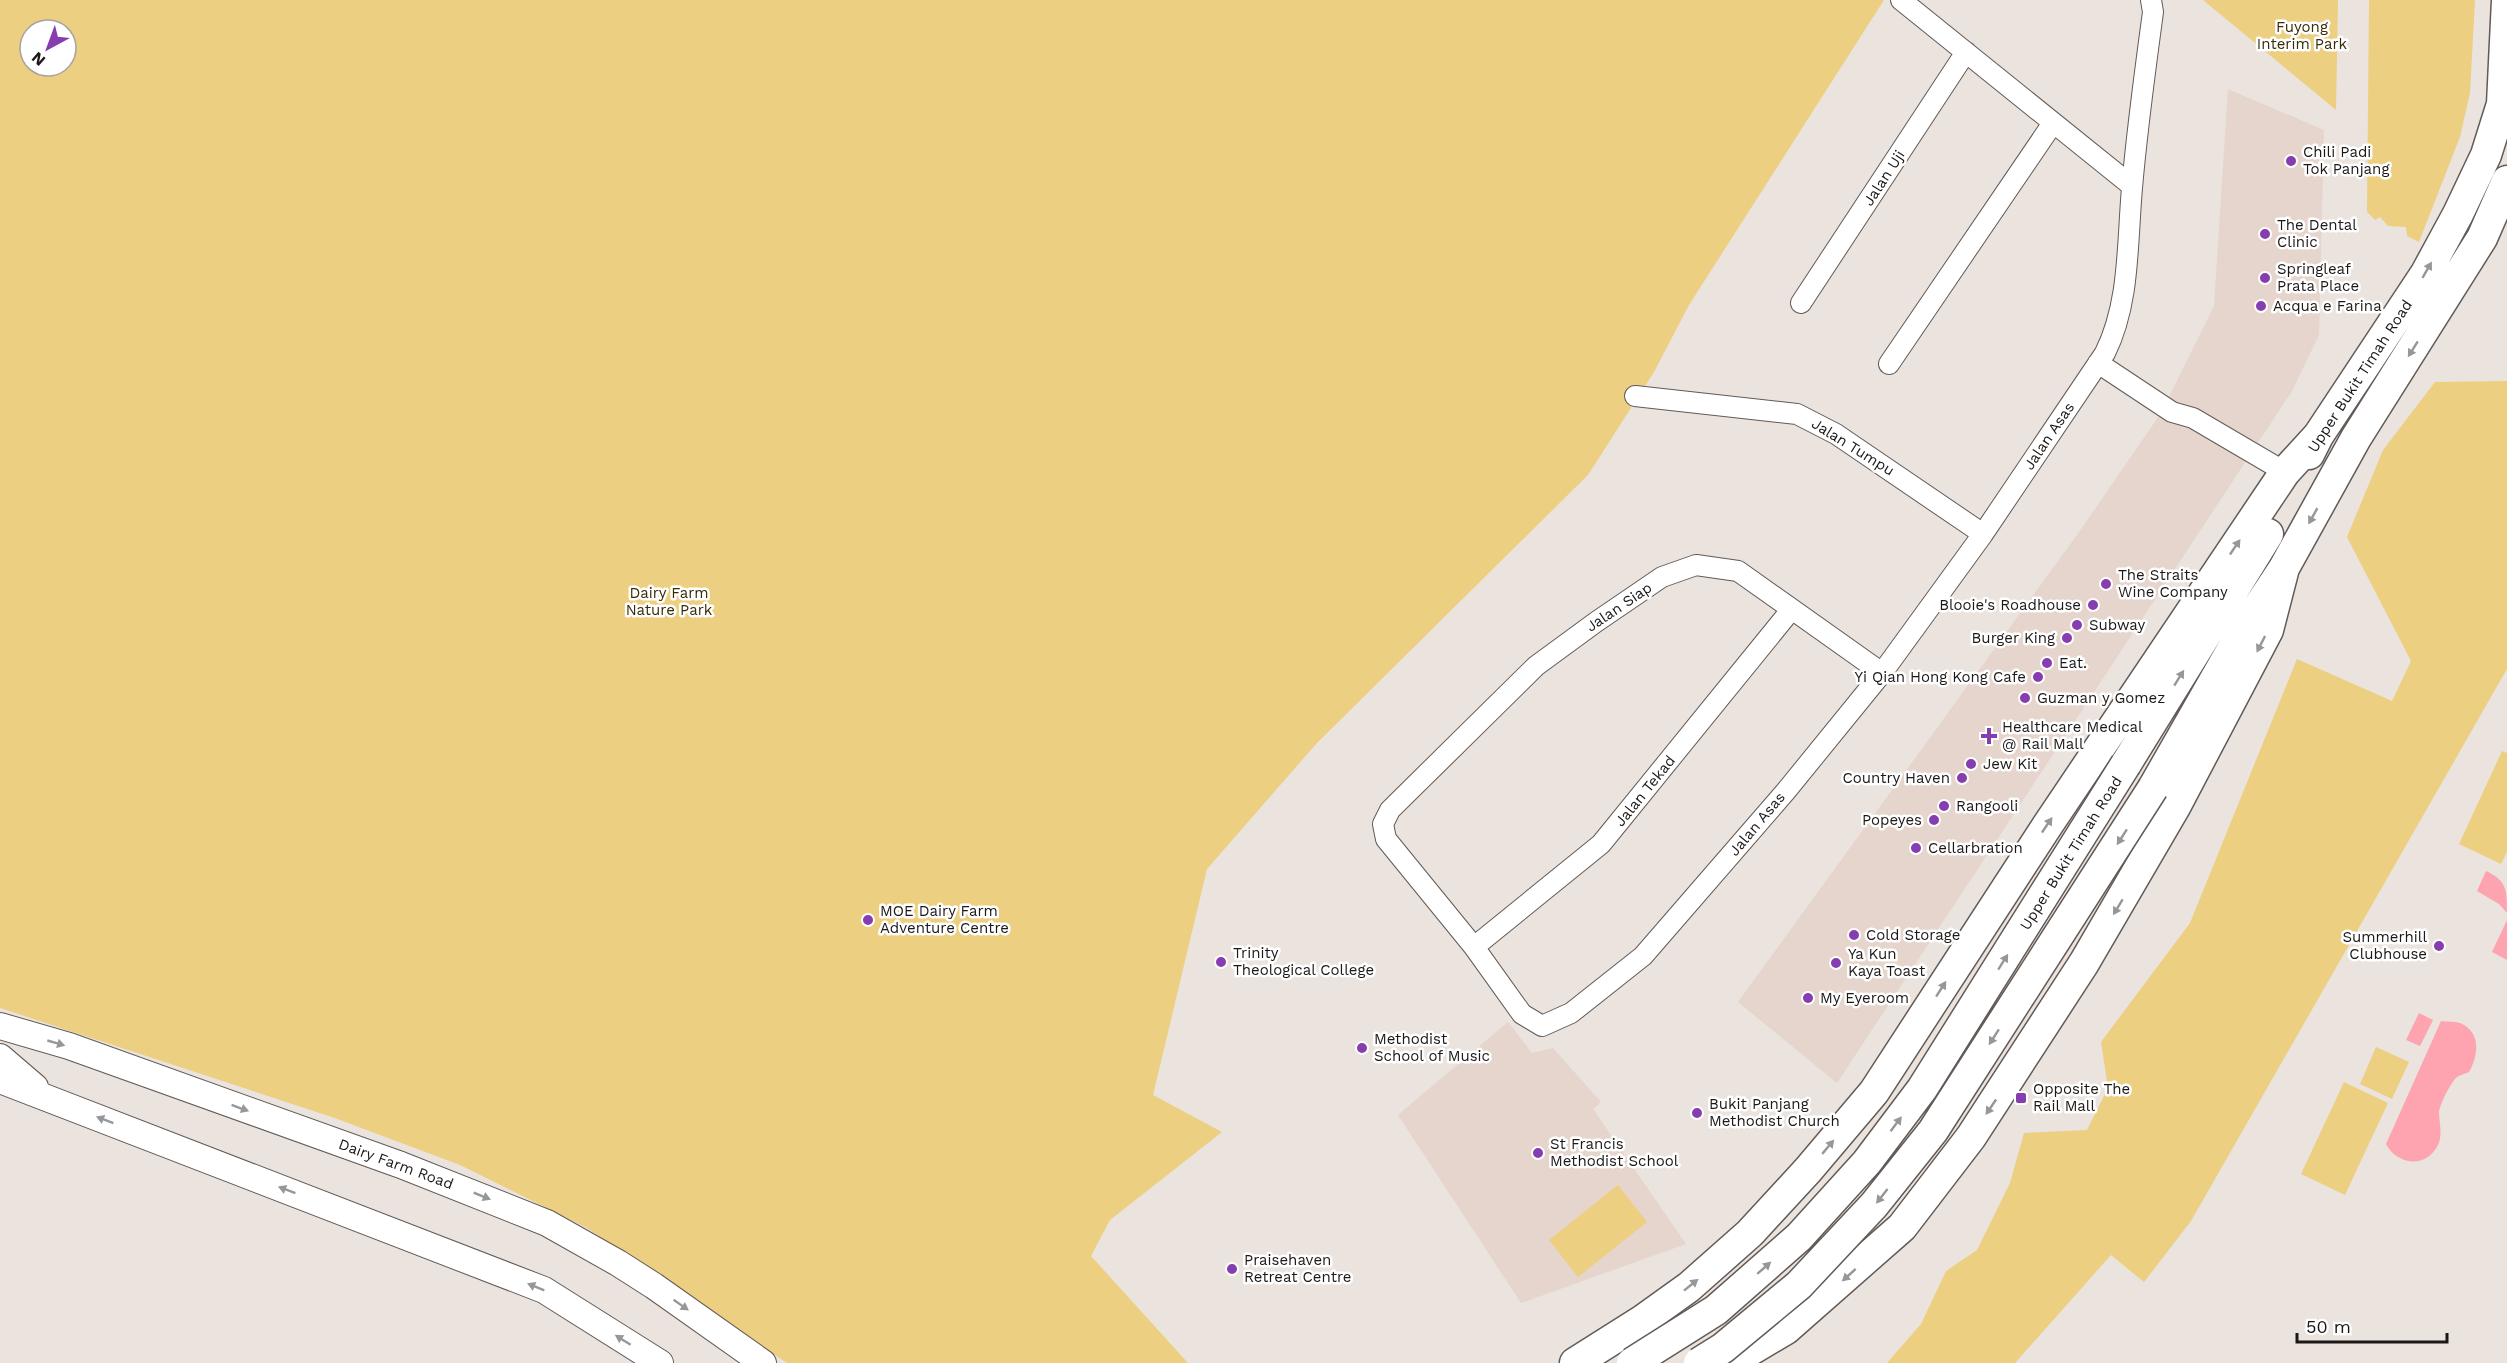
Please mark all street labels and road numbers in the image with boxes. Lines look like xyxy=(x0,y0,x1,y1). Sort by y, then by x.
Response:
street label: Jalan Uji xyxy=(1859,147,1909,209)
street label: Upper Bukit Timah Road xyxy=(2304,296,2416,456)
street label: Jalan Asas xyxy=(2020,399,2078,473)
street label: Jalan Tumpu xyxy=(1808,414,1898,480)
street label: Jalan Siap xyxy=(1583,578,1655,636)
street label: Jalan Tekad xyxy=(1611,752,1679,830)
street label: Upper Bukit Timah Road xyxy=(2016,773,2126,933)
street label: Jalan Asas xyxy=(1725,788,1789,860)
street label: Dairy Farm Road xyxy=(336,1135,456,1193)

